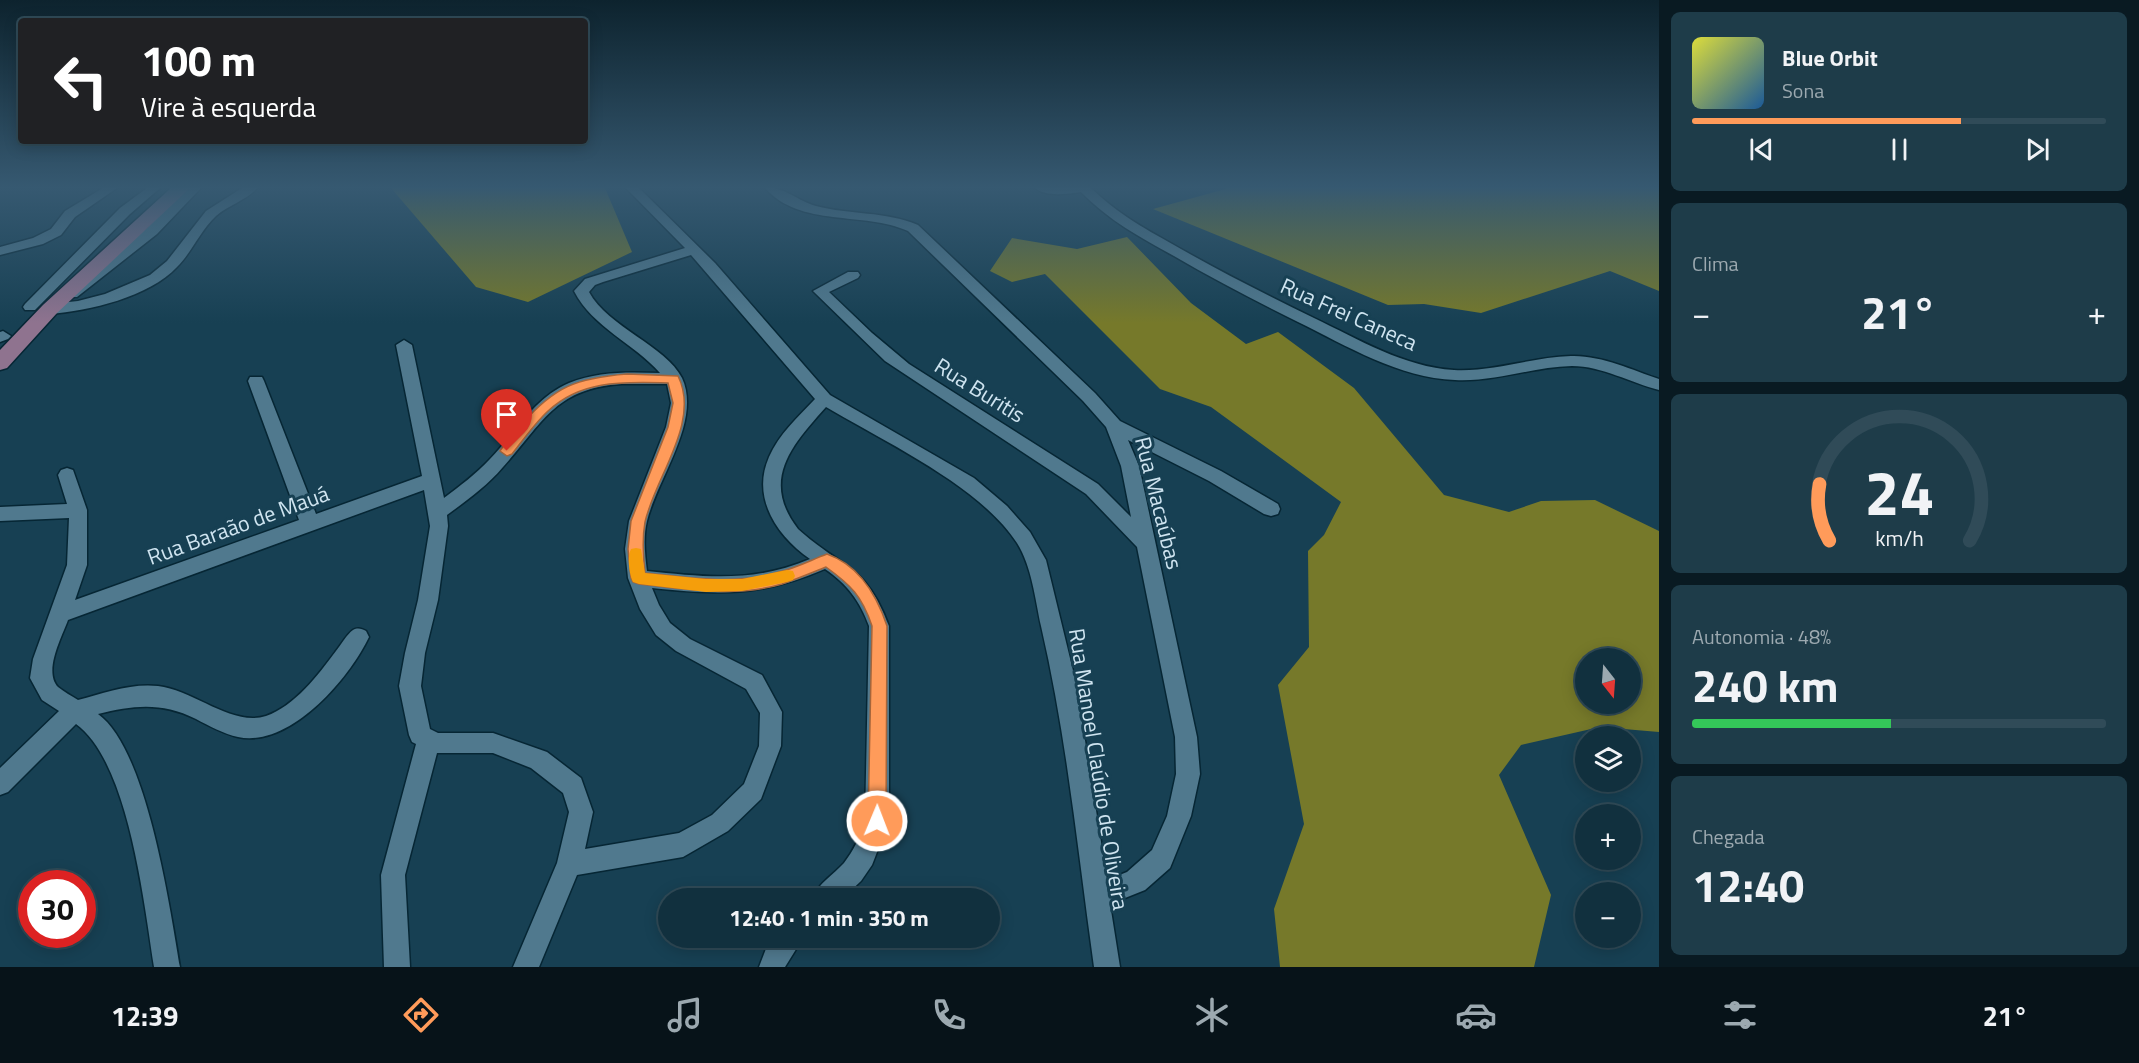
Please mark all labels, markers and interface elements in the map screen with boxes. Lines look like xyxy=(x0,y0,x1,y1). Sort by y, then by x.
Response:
text: 100 m xyxy=(141,28,256,92)
text: Blue Orbit xyxy=(1782,41,1878,75)
icon: left xyxy=(42,42,120,120)
text: Sona xyxy=(1782,75,1824,106)
text: Vire à esquerda xyxy=(141,86,316,127)
icon: previous xyxy=(1745,133,1778,166)
icon: pause xyxy=(1883,133,1916,166)
icon: next xyxy=(2021,133,2054,166)
text: Clima xyxy=(1692,248,1739,279)
street label: Rua Frei Caneca xyxy=(1275,269,1423,359)
text: 21° xyxy=(1861,278,1937,346)
text: − xyxy=(1692,288,1710,338)
text: + xyxy=(2088,288,2106,338)
street label: Rua Buritis xyxy=(928,349,1032,431)
pin xyxy=(481,389,532,451)
icon: arrive xyxy=(490,398,523,431)
street label: Rua Macaúbas xyxy=(1126,433,1192,573)
text: 24 xyxy=(1864,444,1934,539)
street label: Rua Baraão de Mauá xyxy=(142,476,334,574)
text: km/h xyxy=(1875,522,1923,554)
text: Autonomia · 48% xyxy=(1692,621,1831,652)
street label: Rua Manoel Claúdio de Oliveira xyxy=(1060,626,1138,912)
north arrow xyxy=(1575,648,1641,714)
map controls xyxy=(1575,648,1641,948)
text: 240 km xyxy=(1692,651,1838,719)
button: layers xyxy=(1575,726,1641,792)
position arrow xyxy=(845,789,909,853)
button: + xyxy=(1575,804,1641,870)
text: Chegada xyxy=(1692,821,1765,852)
text: 12:40 xyxy=(1692,851,1804,919)
speed limit sign: 30 xyxy=(18,870,96,948)
button: − xyxy=(1575,882,1641,948)
text: 12:40 · 1 min · 350 m xyxy=(729,901,929,935)
icon: directions xyxy=(400,994,442,1036)
icon: music xyxy=(664,994,706,1036)
icon: phone xyxy=(928,994,970,1036)
icon: climate xyxy=(1191,994,1233,1036)
icon: car xyxy=(1455,994,1497,1036)
icon: filters xyxy=(1719,994,1761,1036)
text: 12:39 xyxy=(111,995,178,1036)
text: 21° xyxy=(1983,995,2028,1036)

